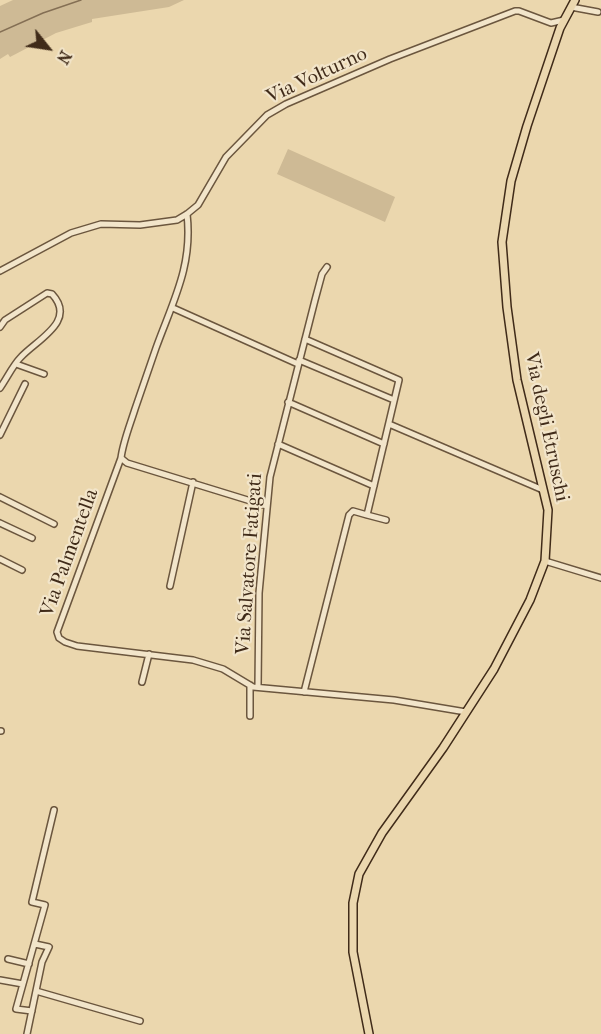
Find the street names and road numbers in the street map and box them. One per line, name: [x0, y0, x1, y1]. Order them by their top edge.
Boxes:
street label: Via Volturno: [263, 42, 371, 110]
street label: Via degli Etruschi: [518, 350, 574, 504]
street label: Via Salvatore Fatigati: [232, 472, 268, 656]
street label: Via Palmentella: [36, 486, 104, 620]

